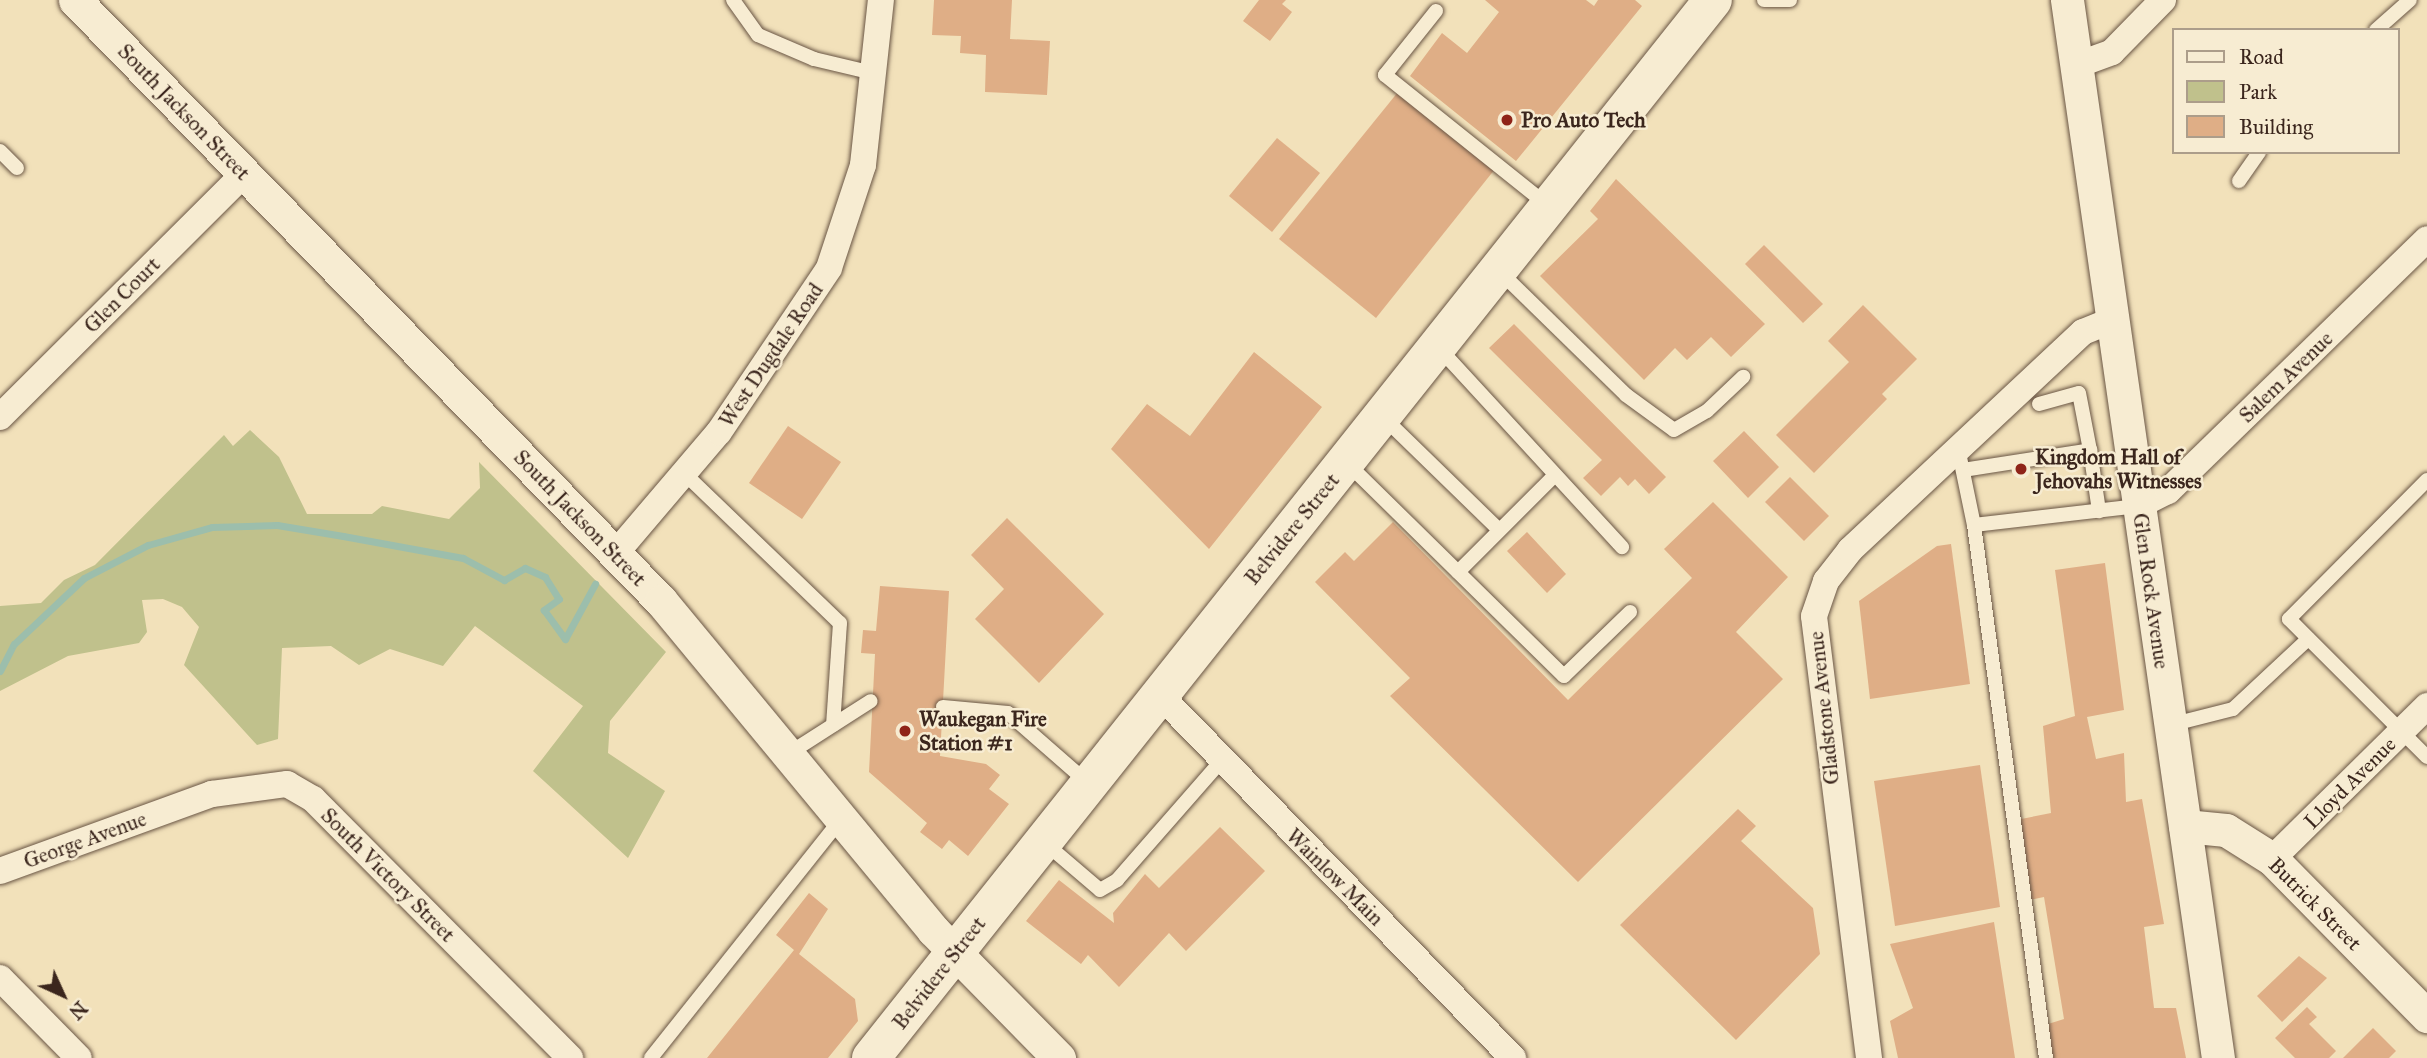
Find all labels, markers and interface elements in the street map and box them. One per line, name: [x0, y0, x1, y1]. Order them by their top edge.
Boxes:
legend: [2172, 28, 2399, 154]
street label: South Jackson Street: [113, 39, 255, 185]
text: Road: [2239, 44, 2284, 70]
text: Park: [2239, 79, 2277, 105]
place label: Pro Auto Tech: [1521, 107, 1646, 133]
marker: Pro Auto Tech: [1499, 112, 1515, 128]
text: Building: [2239, 114, 2313, 140]
street label: Glen Court: [79, 252, 165, 338]
street label: West Dugdale Road: [714, 278, 828, 432]
street label: Salem Avenue: [2234, 326, 2338, 428]
place label: Kingdom Hall of Jehovahs Witnesses: [2035, 444, 2202, 494]
street label: South Jackson Street: [509, 445, 651, 591]
marker: Kingdom Hall of Jehovahs Witnesses: [2013, 461, 2029, 477]
street label: Belvidere Street: [1239, 468, 1345, 590]
street label: Glen Rock Avenue: [2128, 511, 2174, 671]
street label: Gladstone Avenue: [1803, 630, 1845, 786]
place label: Waukegan Fire Station #1: [919, 706, 1047, 756]
marker: Waukegan Fire Station #1: [897, 723, 913, 739]
street label: Lloyd Avenue: [2299, 732, 2401, 834]
street label: South Victory Street: [316, 803, 460, 947]
street label: George Avenue: [20, 806, 150, 874]
street label: Wainlow Main: [1281, 823, 1389, 931]
street label: Butrick Street: [2263, 852, 2367, 956]
street label: Belvidere Street: [887, 912, 991, 1034]
north arrow: [28, 960, 98, 1030]
text: N: [64, 996, 92, 1024]

